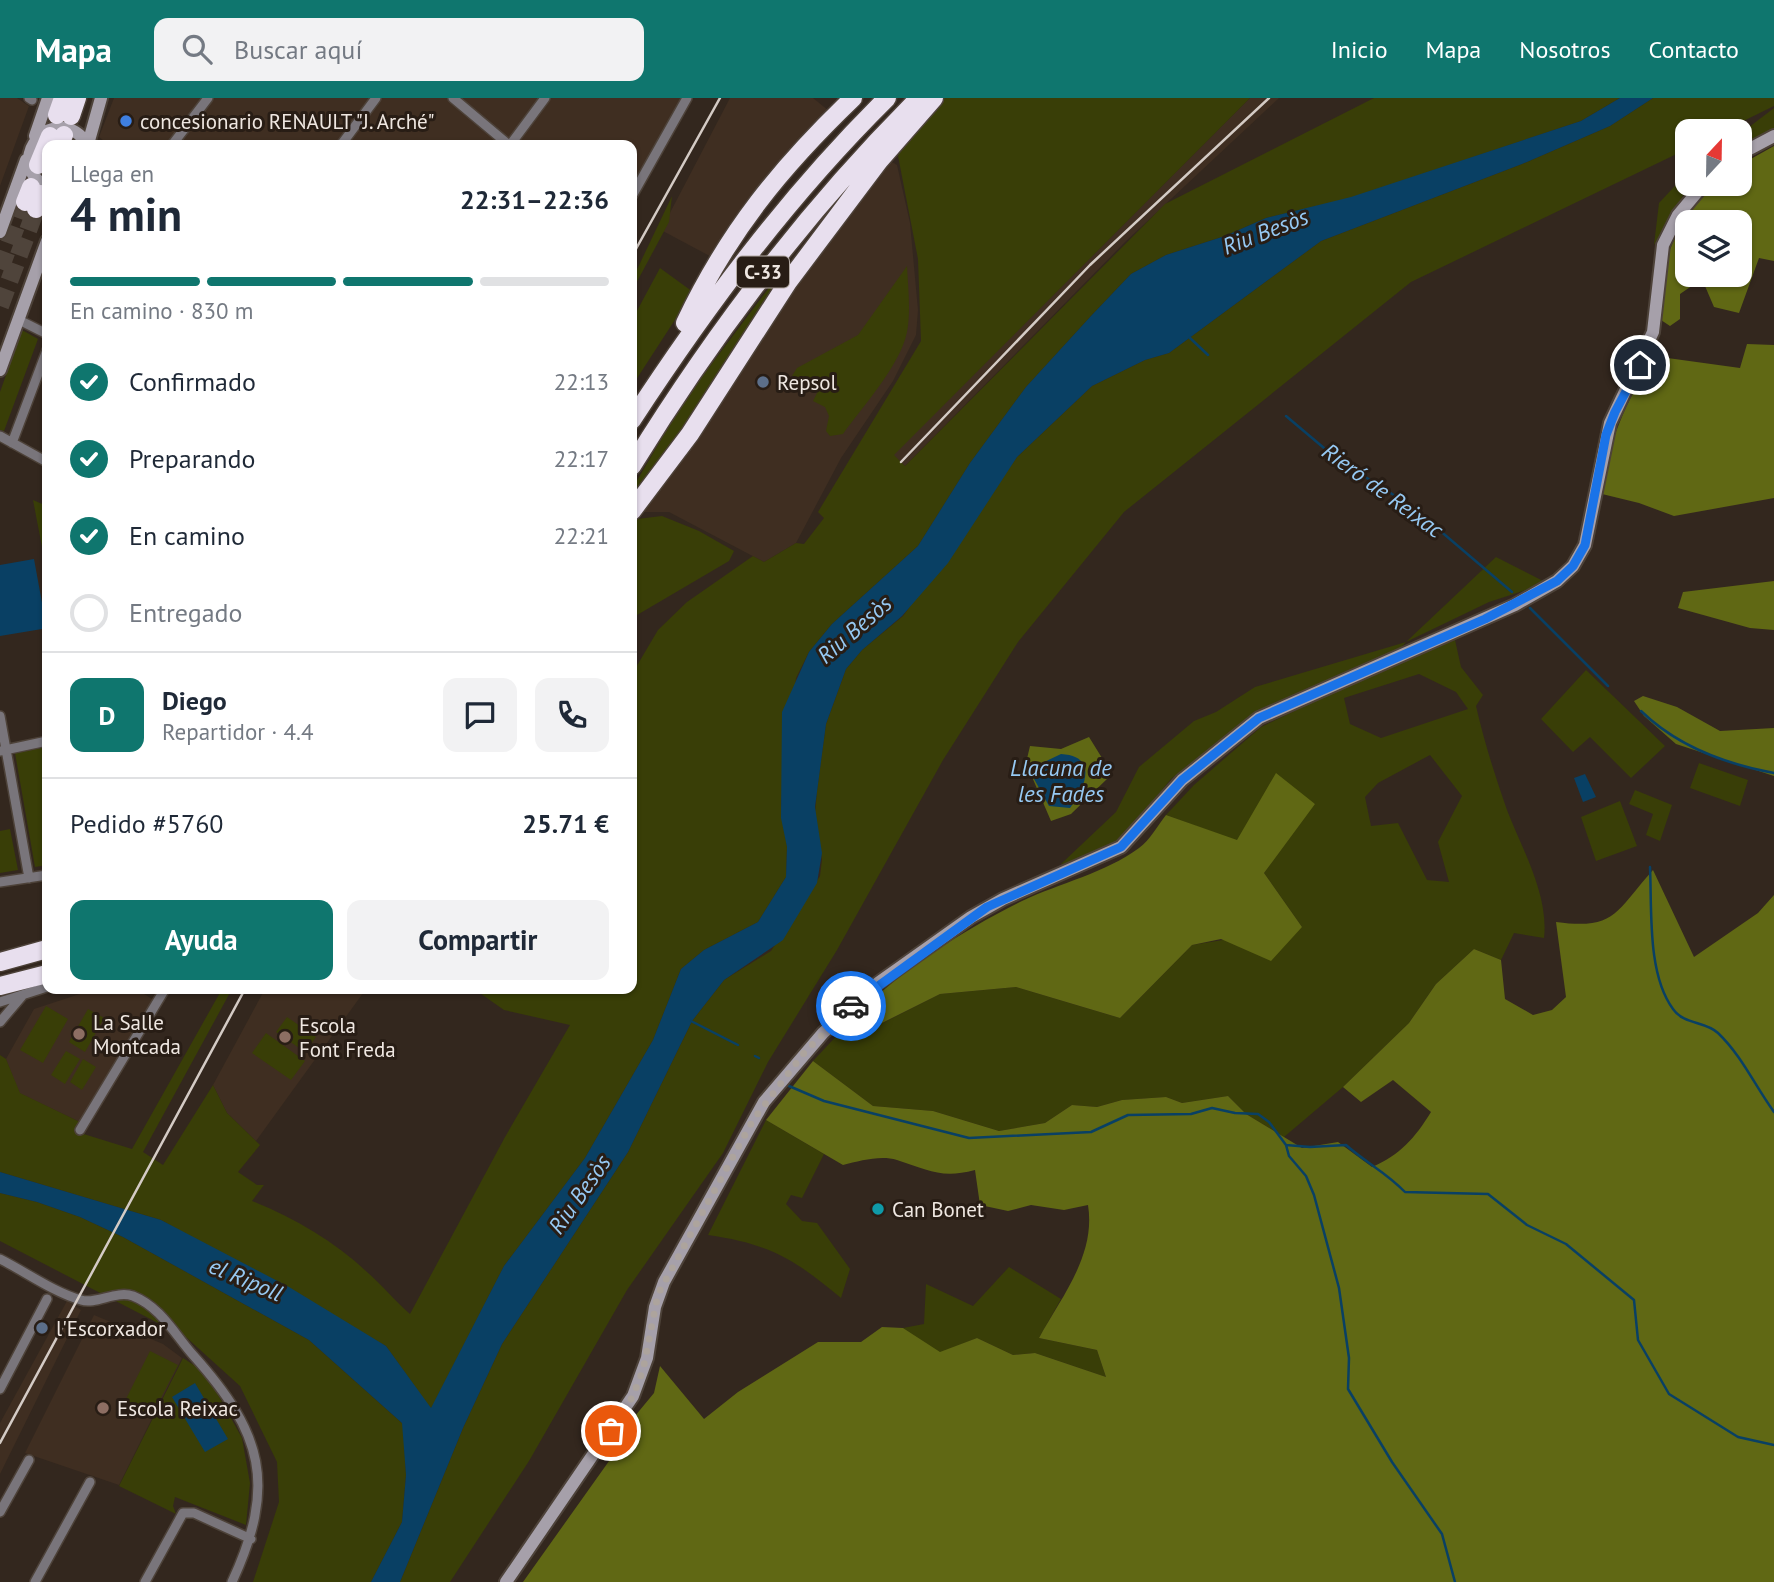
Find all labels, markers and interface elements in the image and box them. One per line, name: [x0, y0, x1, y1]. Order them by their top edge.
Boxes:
search box: [154, 18, 644, 81]
text: Mapa: [35, 28, 112, 71]
icon: search: [178, 30, 216, 68]
text: Buscar aquí: [234, 33, 362, 66]
text: Inicio: [1331, 34, 1388, 65]
text: Mapa: [1426, 34, 1481, 65]
text: Nosotros: [1519, 34, 1611, 65]
text: Contacto: [1649, 34, 1739, 65]
place label: concesionario RENAULT "J. Arché": [140, 108, 435, 135]
marker: concesionario RENAULT "J. Arché": [118, 113, 134, 129]
north arrow: [1675, 119, 1752, 196]
map controls: [1675, 119, 1752, 287]
text: Llega en: [70, 159, 154, 188]
text: 22:31–22:36: [460, 183, 609, 216]
text: 4 min: [70, 184, 182, 244]
water label: Riu Besòs: [1218, 201, 1313, 261]
button: layers: [1675, 210, 1752, 287]
road number: C-33: [737, 256, 789, 288]
text: En camino · 830 m: [70, 296, 253, 325]
pin: [1610, 335, 1670, 395]
icon: home: [1621, 346, 1659, 384]
icon: check: [70, 363, 108, 401]
text: Confirmado: [129, 365, 256, 398]
text: 22:13: [554, 367, 609, 396]
place label: Repsol: [777, 369, 837, 396]
marker: Repsol: [755, 374, 771, 390]
water label: Rieró de Reixac: [1317, 436, 1450, 544]
icon: check: [70, 440, 108, 478]
text: Preparando: [129, 442, 256, 475]
text: 22:17: [554, 444, 609, 473]
icon: check: [70, 517, 108, 555]
text: En camino: [129, 519, 245, 552]
text: 22:21: [554, 521, 609, 550]
water label: Riu Besòs: [811, 588, 898, 669]
text: Entregado: [129, 596, 243, 629]
button: chat: [443, 678, 517, 752]
button: phone: [535, 678, 609, 752]
text: Diego: [162, 684, 227, 717]
text: D: [99, 699, 115, 732]
text: Repartidor · 4.4: [162, 717, 314, 746]
water label: Llacuna de les Fades: [1010, 753, 1112, 808]
text: Pedido #5760: [70, 807, 223, 840]
text: 25.71 €: [522, 807, 609, 840]
button: Ayuda: [70, 900, 333, 980]
button: Compartir: [347, 900, 609, 980]
courier: [816, 971, 886, 1041]
icon: car: [832, 987, 870, 1025]
place label: La Salle Montcada: [93, 1009, 181, 1060]
place label: Escola Font Freda: [299, 1012, 396, 1063]
marker: La Salle Montcada: [71, 1026, 87, 1042]
marker: Escola Font Freda: [277, 1029, 293, 1045]
water label: Riu Besòs: [541, 1148, 617, 1239]
place label: Can Bonet: [892, 1196, 984, 1223]
marker: Can Bonet: [870, 1201, 886, 1217]
water label: el Ripoll: [205, 1251, 287, 1307]
place label: l'Escorxador: [56, 1315, 165, 1342]
marker: l'Escorxador: [34, 1320, 50, 1336]
place label: Escola Reixac: [117, 1395, 238, 1422]
marker: Escola Reixac: [95, 1400, 111, 1416]
pin: [581, 1401, 641, 1461]
icon: bag: [592, 1412, 630, 1450]

